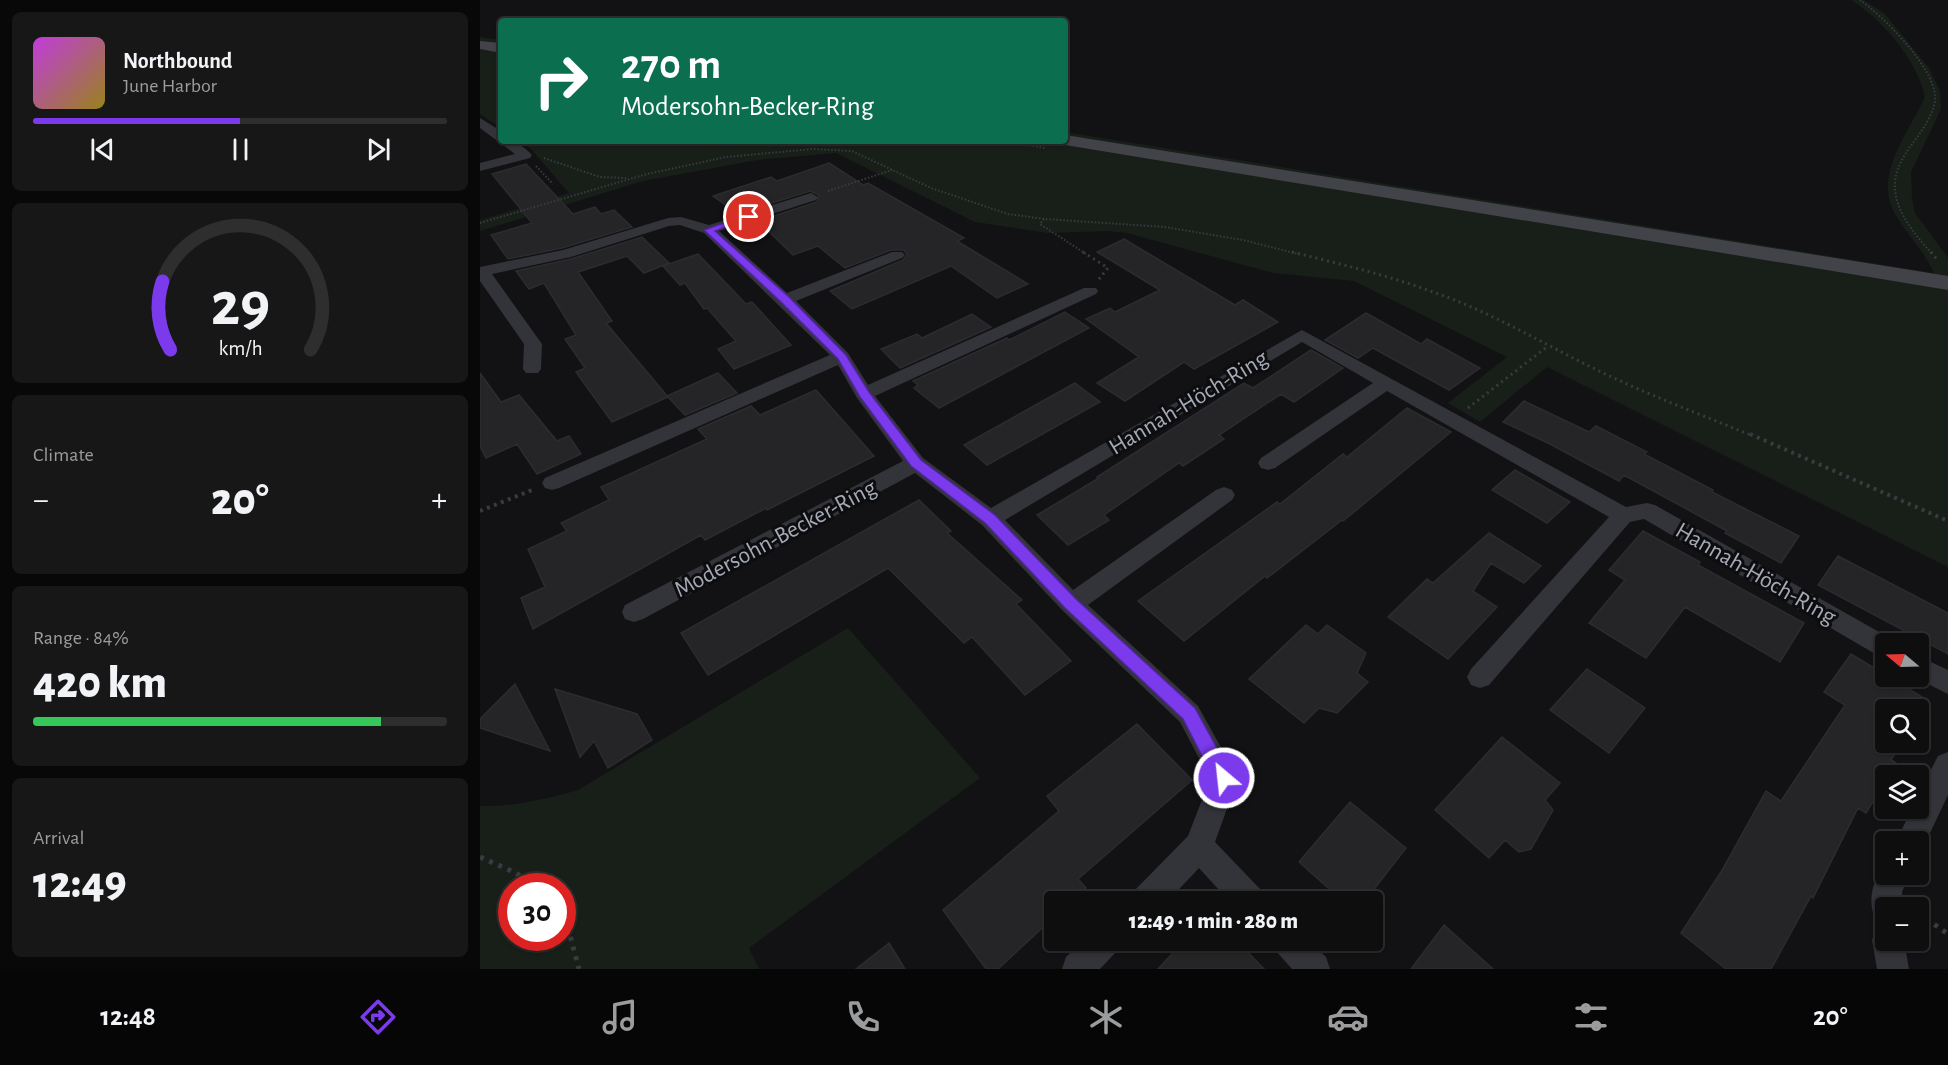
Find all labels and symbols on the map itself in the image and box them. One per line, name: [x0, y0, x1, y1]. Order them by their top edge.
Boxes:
pin: [723, 191, 774, 242]
street label: Hannah-Höch-Ring: [1105, 346, 1272, 460]
street label: Modersohn-Becker-Ring: [671, 475, 881, 602]
street label: Hannah-Höch-Ring: [1671, 518, 1840, 630]
north arrow: [1875, 633, 1929, 687]
position arrow: [1192, 746, 1256, 810]
speed limit sign: 30: [498, 873, 576, 951]

